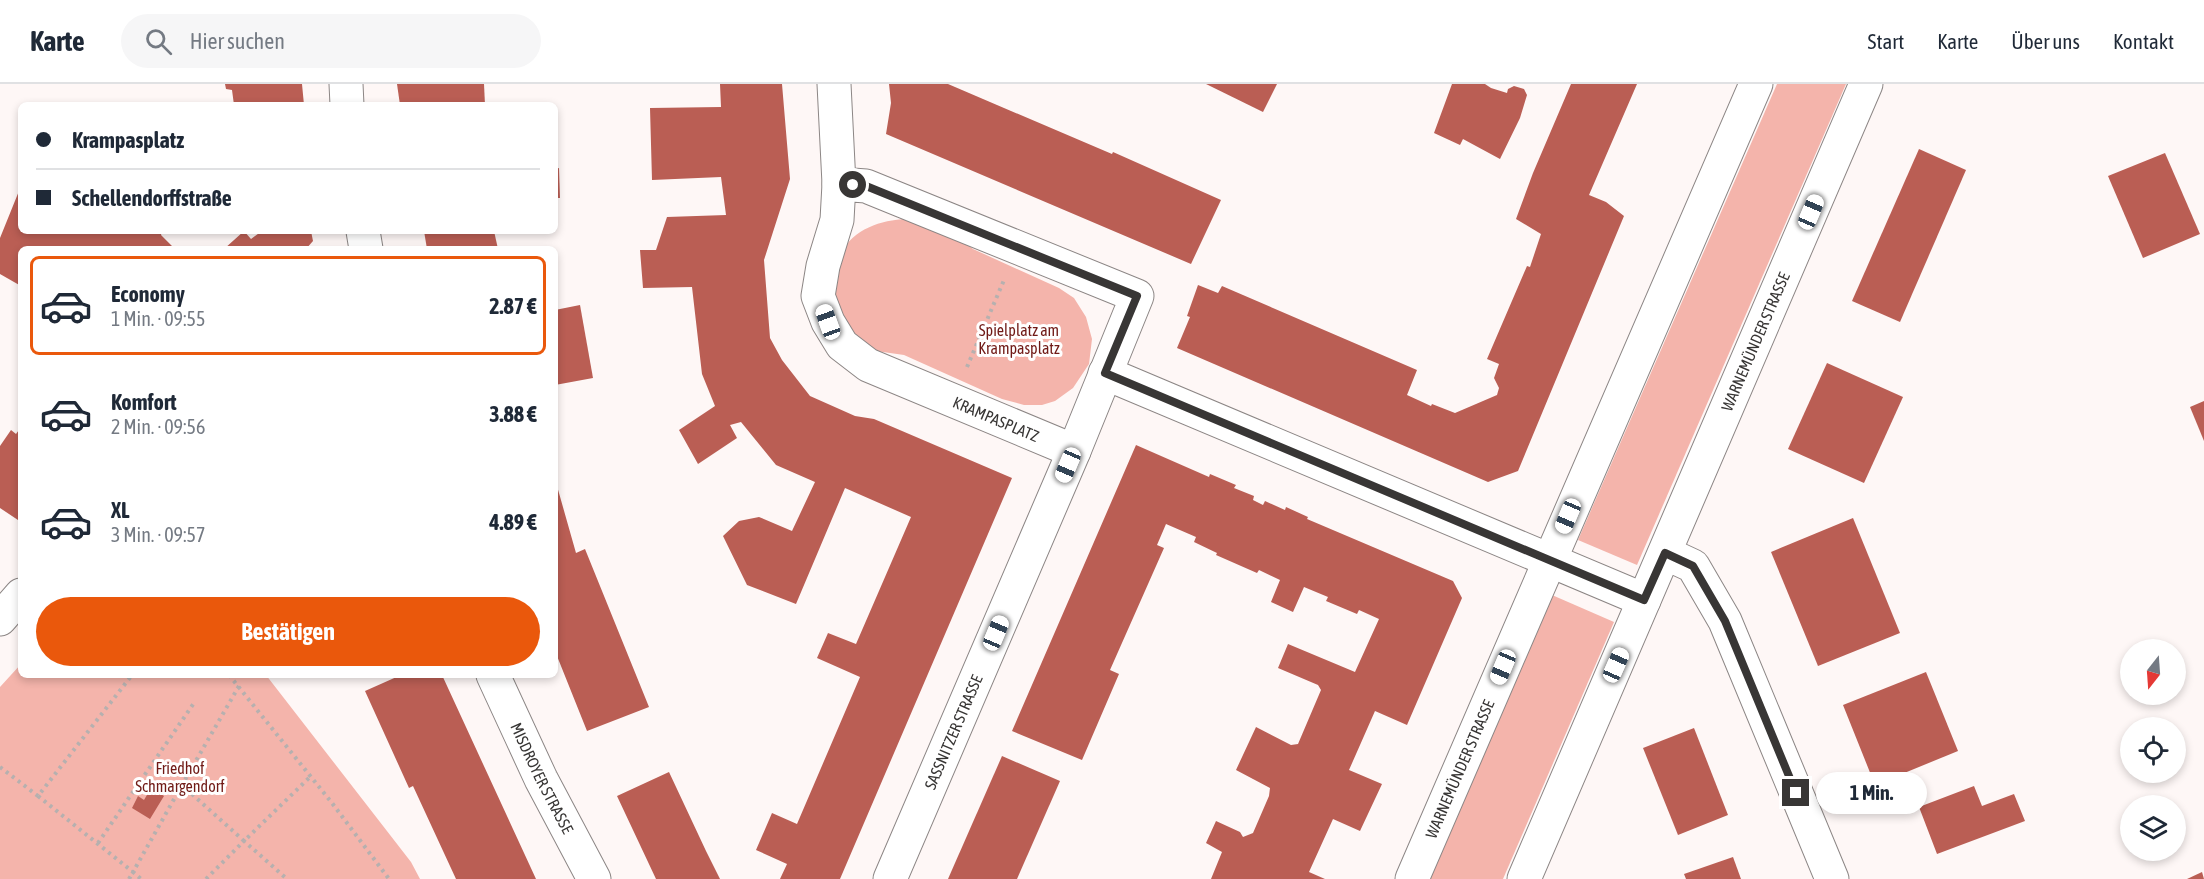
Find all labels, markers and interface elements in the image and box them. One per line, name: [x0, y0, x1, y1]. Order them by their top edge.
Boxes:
search box: [121, 14, 541, 68]
text: Karte: [30, 25, 85, 57]
icon: search: [142, 25, 175, 58]
text: Hier suchen: [190, 28, 285, 54]
text: Start: [1868, 29, 1904, 53]
text: Karte: [1937, 29, 1978, 53]
text: Über uns: [2011, 29, 2080, 53]
text: Kontakt: [2113, 29, 2174, 53]
text: Krampasplatz: [72, 127, 184, 153]
route start: [839, 171, 866, 198]
text: Schellendorffstraße: [72, 185, 232, 211]
car: [1796, 192, 1826, 232]
street label: WARNEMÜNDER STRASSE: [1717, 269, 1793, 414]
icon: car: [39, 279, 93, 333]
text: Economy: [111, 281, 185, 307]
text: 2.87 €: [489, 293, 537, 319]
car: [813, 302, 843, 342]
text: 1 Min. · 09:55: [111, 307, 205, 330]
park label: Spielplatz am Krampasplatz: [978, 321, 1060, 358]
icon: car: [39, 387, 93, 441]
text: Komfort: [111, 389, 177, 415]
street label: KRAMPASPLATZ: [950, 393, 1042, 445]
text: 3.88 €: [489, 401, 537, 427]
text: 2 Min. · 09:56: [111, 415, 205, 438]
car: [1053, 445, 1083, 485]
icon: car: [39, 495, 93, 549]
car: [1553, 496, 1583, 536]
text: XL: [111, 497, 129, 523]
text: 4.89 €: [489, 509, 537, 535]
text: 3 Min. · 09:57: [111, 523, 205, 546]
button: Bestätigen: [36, 597, 540, 666]
car: [981, 613, 1011, 653]
north arrow: [2120, 639, 2186, 705]
map controls: [2120, 639, 2186, 861]
car: [1600, 645, 1632, 685]
car: [1488, 647, 1518, 687]
street label: SASSNITZER STRASSE: [921, 672, 986, 792]
street label: WARNEMÜNDER STRASSE: [1422, 697, 1498, 841]
button: locate: [2120, 717, 2186, 783]
street label: MISDROYER STRASSE: [507, 720, 577, 836]
park label: Friedhof Schmargendorf: [135, 759, 225, 796]
callout: 1 Min.: [1817, 772, 1928, 814]
route end: [1782, 779, 1809, 806]
text: 1 Min.: [1850, 781, 1893, 804]
button: layers: [2120, 795, 2186, 861]

